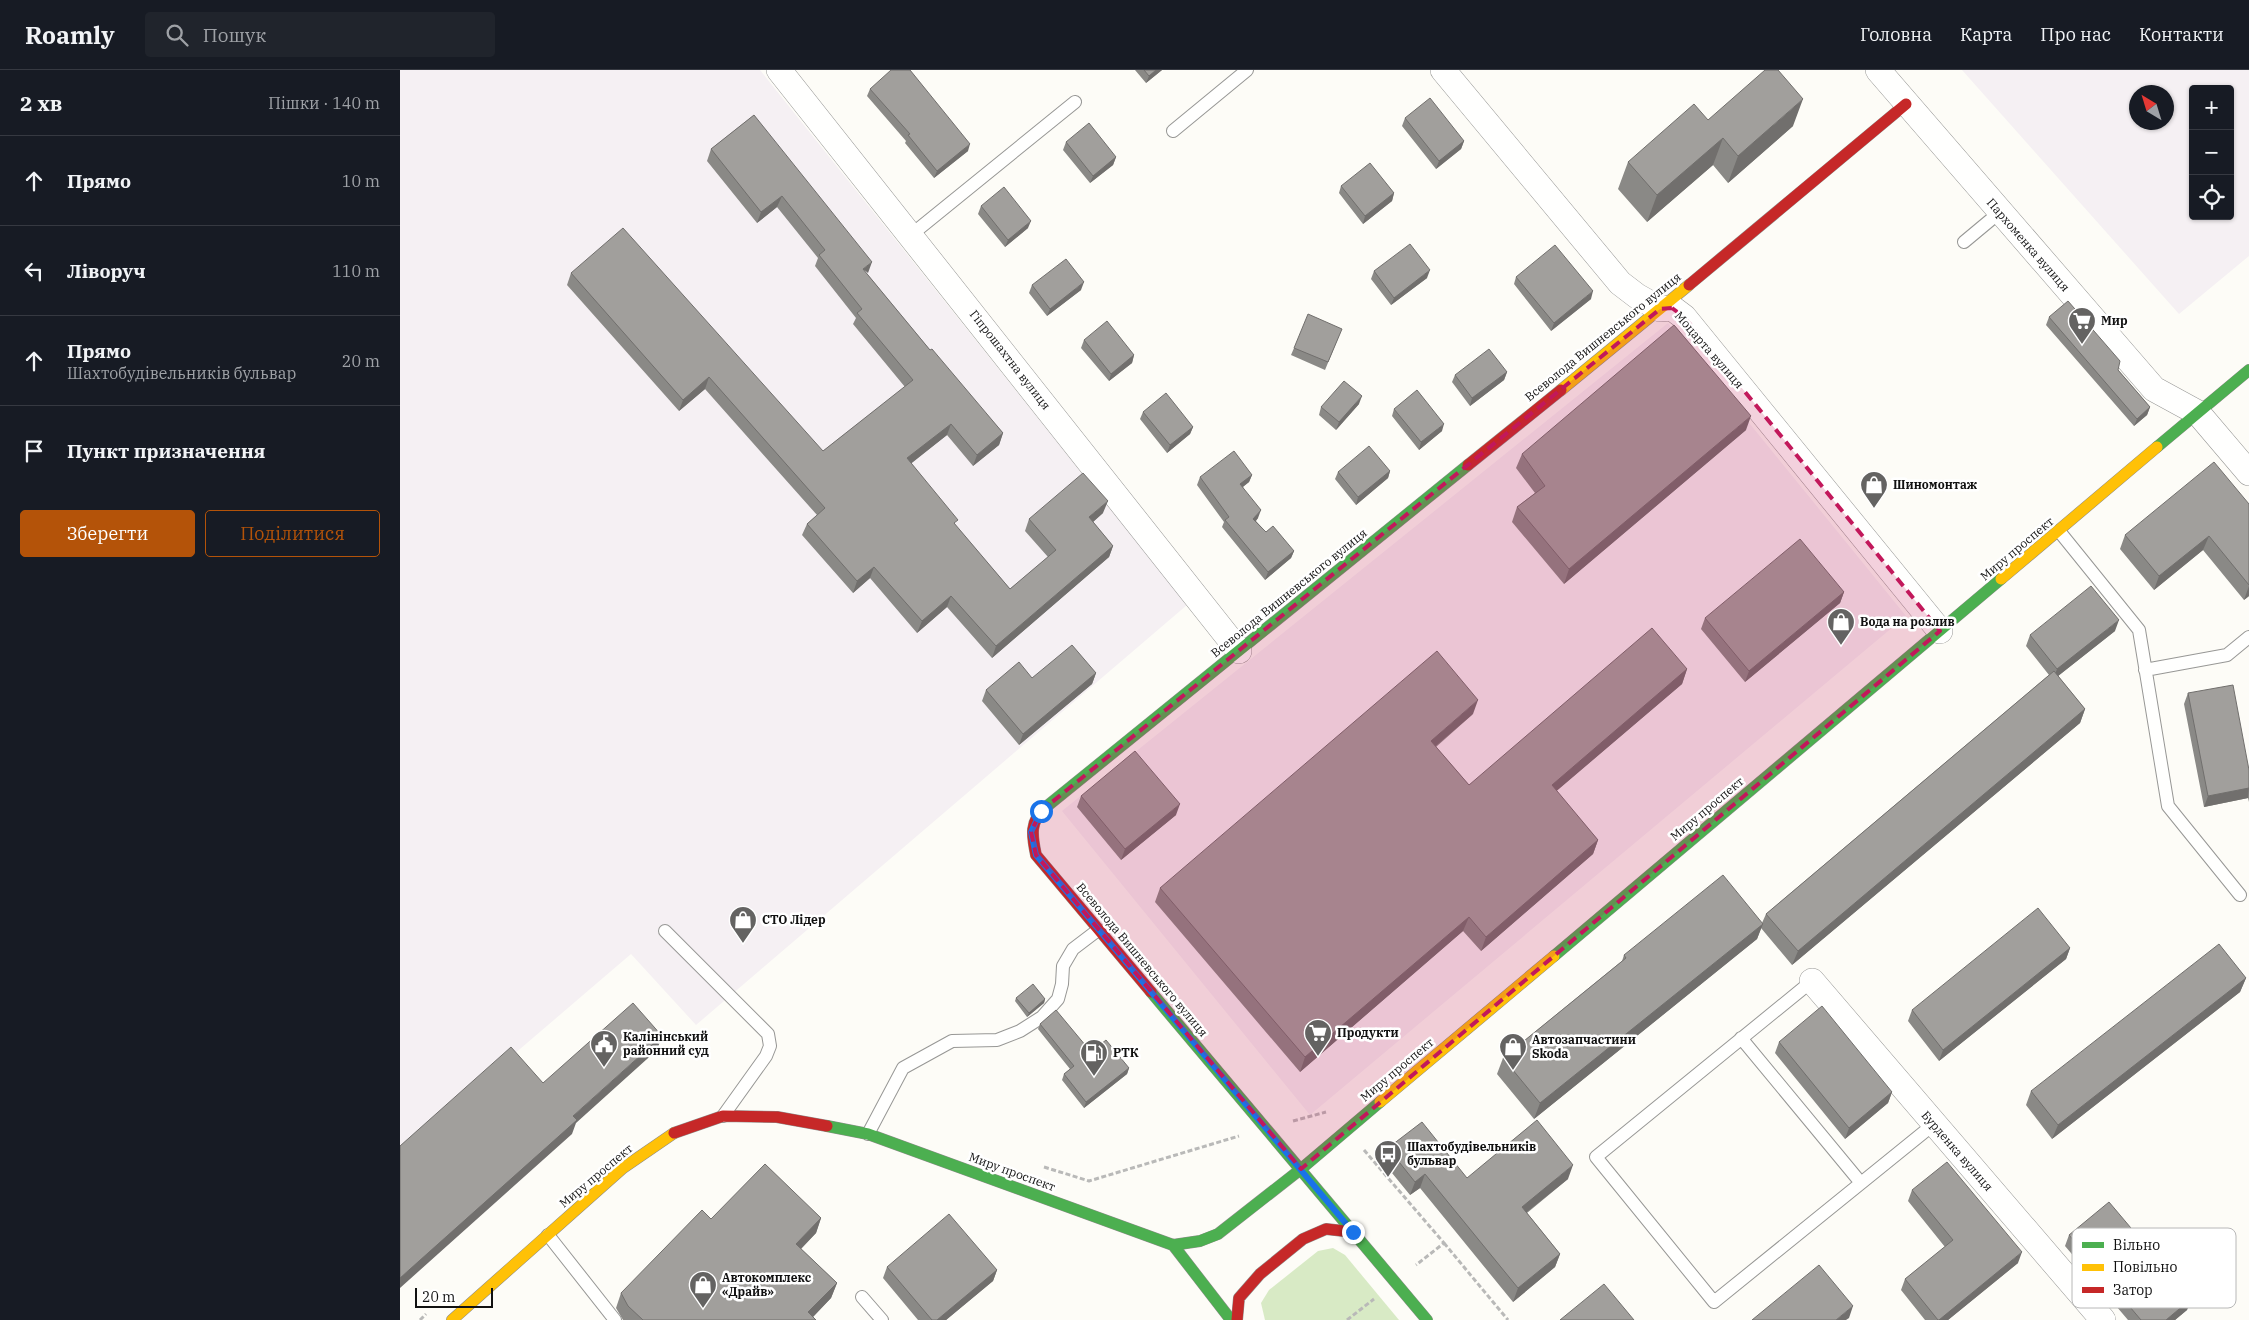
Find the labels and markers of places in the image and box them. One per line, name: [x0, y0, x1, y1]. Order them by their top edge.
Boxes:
supermarket icon: Мир: [2067, 306, 2097, 345]
place label: Мир: [2101, 313, 2128, 328]
shop icon: Шиномонтаж: [1859, 470, 1889, 509]
place label: Шиномонтаж: [1893, 477, 1978, 492]
shop icon: Вода на розлив: [1826, 607, 1856, 646]
place label: Вода на розлив: [1860, 614, 1955, 629]
shop icon: СТО Лідер: [728, 905, 758, 944]
place label: СТО Лідер: [762, 912, 826, 927]
supermarket icon: Продукти: [1303, 1018, 1333, 1057]
place label: Продукти: [1337, 1025, 1399, 1040]
public building icon: Калінінський районний суд: [589, 1029, 619, 1068]
place label: Калінінський районний суд: [623, 1029, 709, 1058]
shop icon: Автозапчастини Skoda: [1498, 1032, 1528, 1071]
place label: Автозапчастини Skoda: [1532, 1032, 1636, 1061]
fuel station icon: РТК: [1079, 1038, 1109, 1077]
place label: РТК: [1113, 1045, 1139, 1060]
bus stop icon: Шахтобудівельників бульвар: [1373, 1139, 1403, 1178]
place label: Шахтобудівельників бульвар: [1407, 1139, 1536, 1168]
shop icon: Автокомплекс «Драйв»: [688, 1270, 718, 1309]
place label: Автокомплекс «Драйв»: [722, 1270, 812, 1299]

